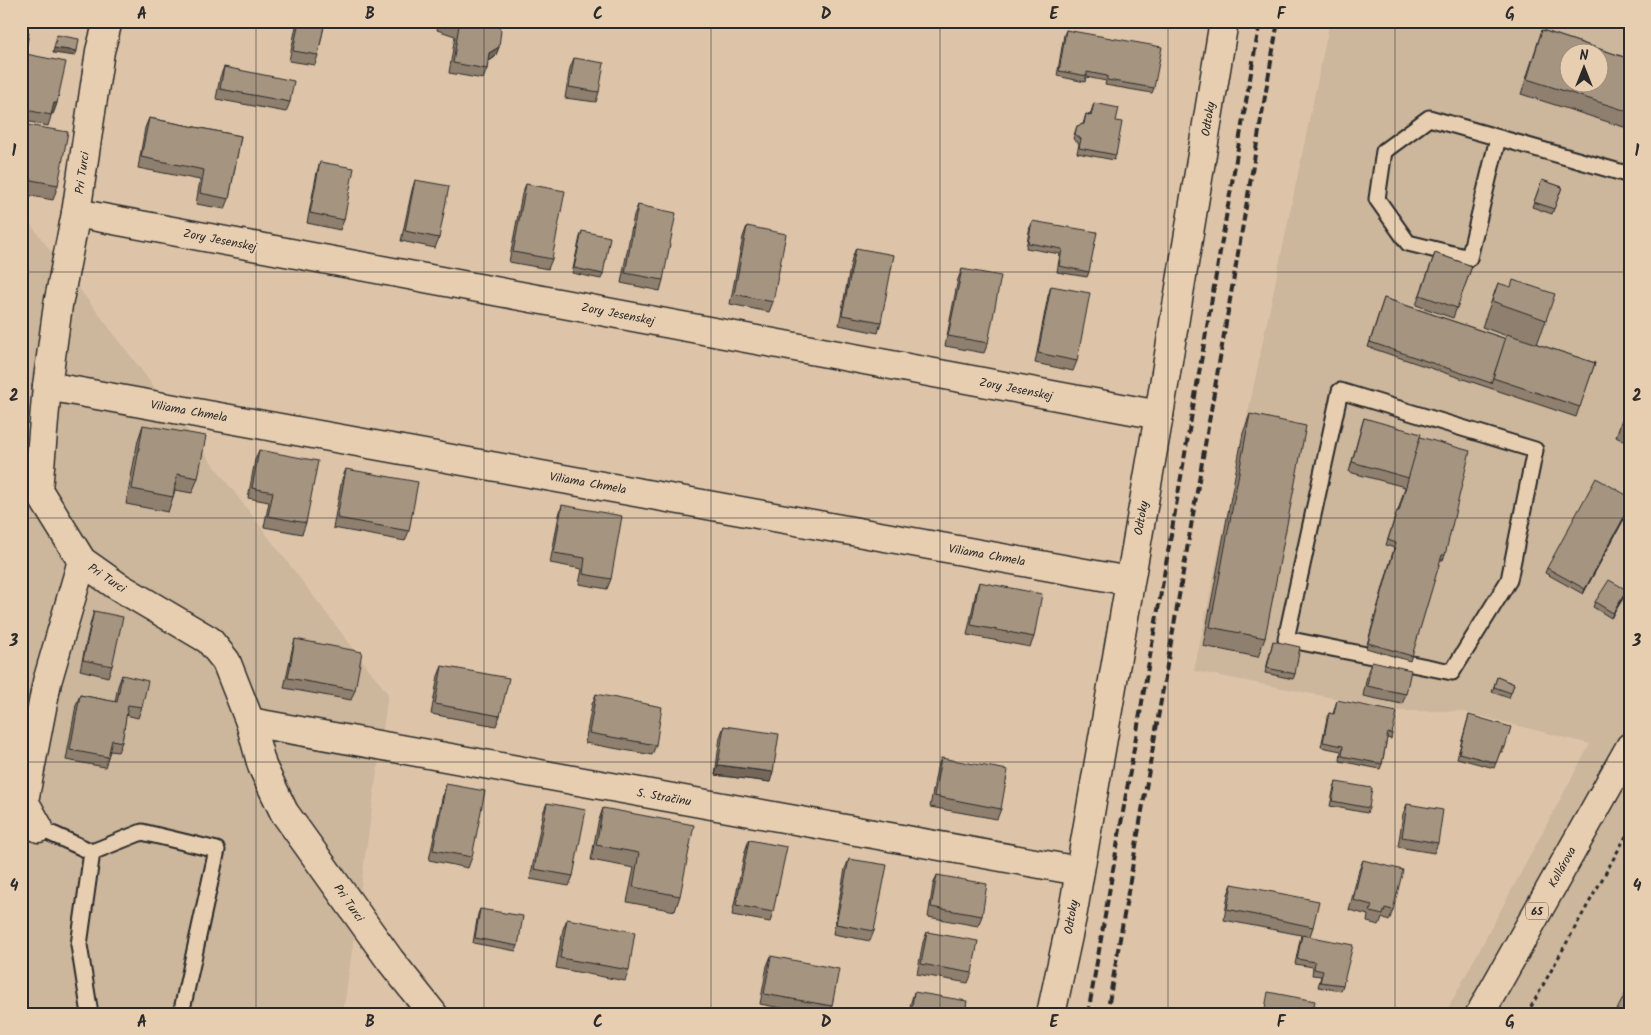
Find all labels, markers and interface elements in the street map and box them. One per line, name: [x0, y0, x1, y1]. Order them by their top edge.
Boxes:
text: A: [137, 2, 147, 27]
text: B: [365, 2, 375, 27]
text: C: [593, 2, 603, 27]
text: D: [821, 2, 832, 27]
text: E: [1050, 2, 1060, 27]
text: F: [1277, 2, 1287, 27]
text: G: [1505, 2, 1515, 27]
north arrow: [1558, 42, 1608, 92]
text: N: [1580, 45, 1589, 67]
street label: Odtoky: [1196, 100, 1221, 138]
text: 1: [12, 139, 17, 164]
text: 1: [1635, 139, 1640, 164]
street label: Pri Turci: [70, 150, 95, 195]
street label: Zory Jesenskej: [182, 224, 259, 257]
street label: Zory Jesenskej: [580, 298, 657, 331]
street label: Zory Jesenskej: [978, 373, 1055, 406]
text: 2: [9, 384, 19, 409]
text: 2: [1632, 384, 1642, 409]
street label: Viliama Chmela: [149, 395, 229, 428]
street label: Viliama Chmela: [548, 467, 628, 500]
street label: Odtoky: [1129, 499, 1154, 537]
street label: Viliama Chmela: [947, 539, 1027, 572]
street label: Pri Turci: [84, 559, 131, 599]
text: 3: [9, 629, 19, 654]
text: 3: [1632, 629, 1642, 654]
street label: S. Stračinu: [635, 783, 693, 812]
street label: Kollárova: [1543, 843, 1582, 891]
text: 4: [10, 874, 19, 899]
text: 4: [1633, 874, 1642, 899]
street label: Pri Turci: [329, 880, 369, 927]
street label: Odtoky: [1059, 898, 1084, 936]
road number: 65: [1526, 902, 1548, 919]
text: A: [137, 1010, 147, 1035]
text: B: [365, 1010, 375, 1035]
text: C: [593, 1010, 603, 1035]
text: D: [821, 1010, 832, 1035]
text: E: [1050, 1010, 1060, 1035]
text: F: [1277, 1010, 1287, 1035]
text: G: [1505, 1010, 1515, 1035]

